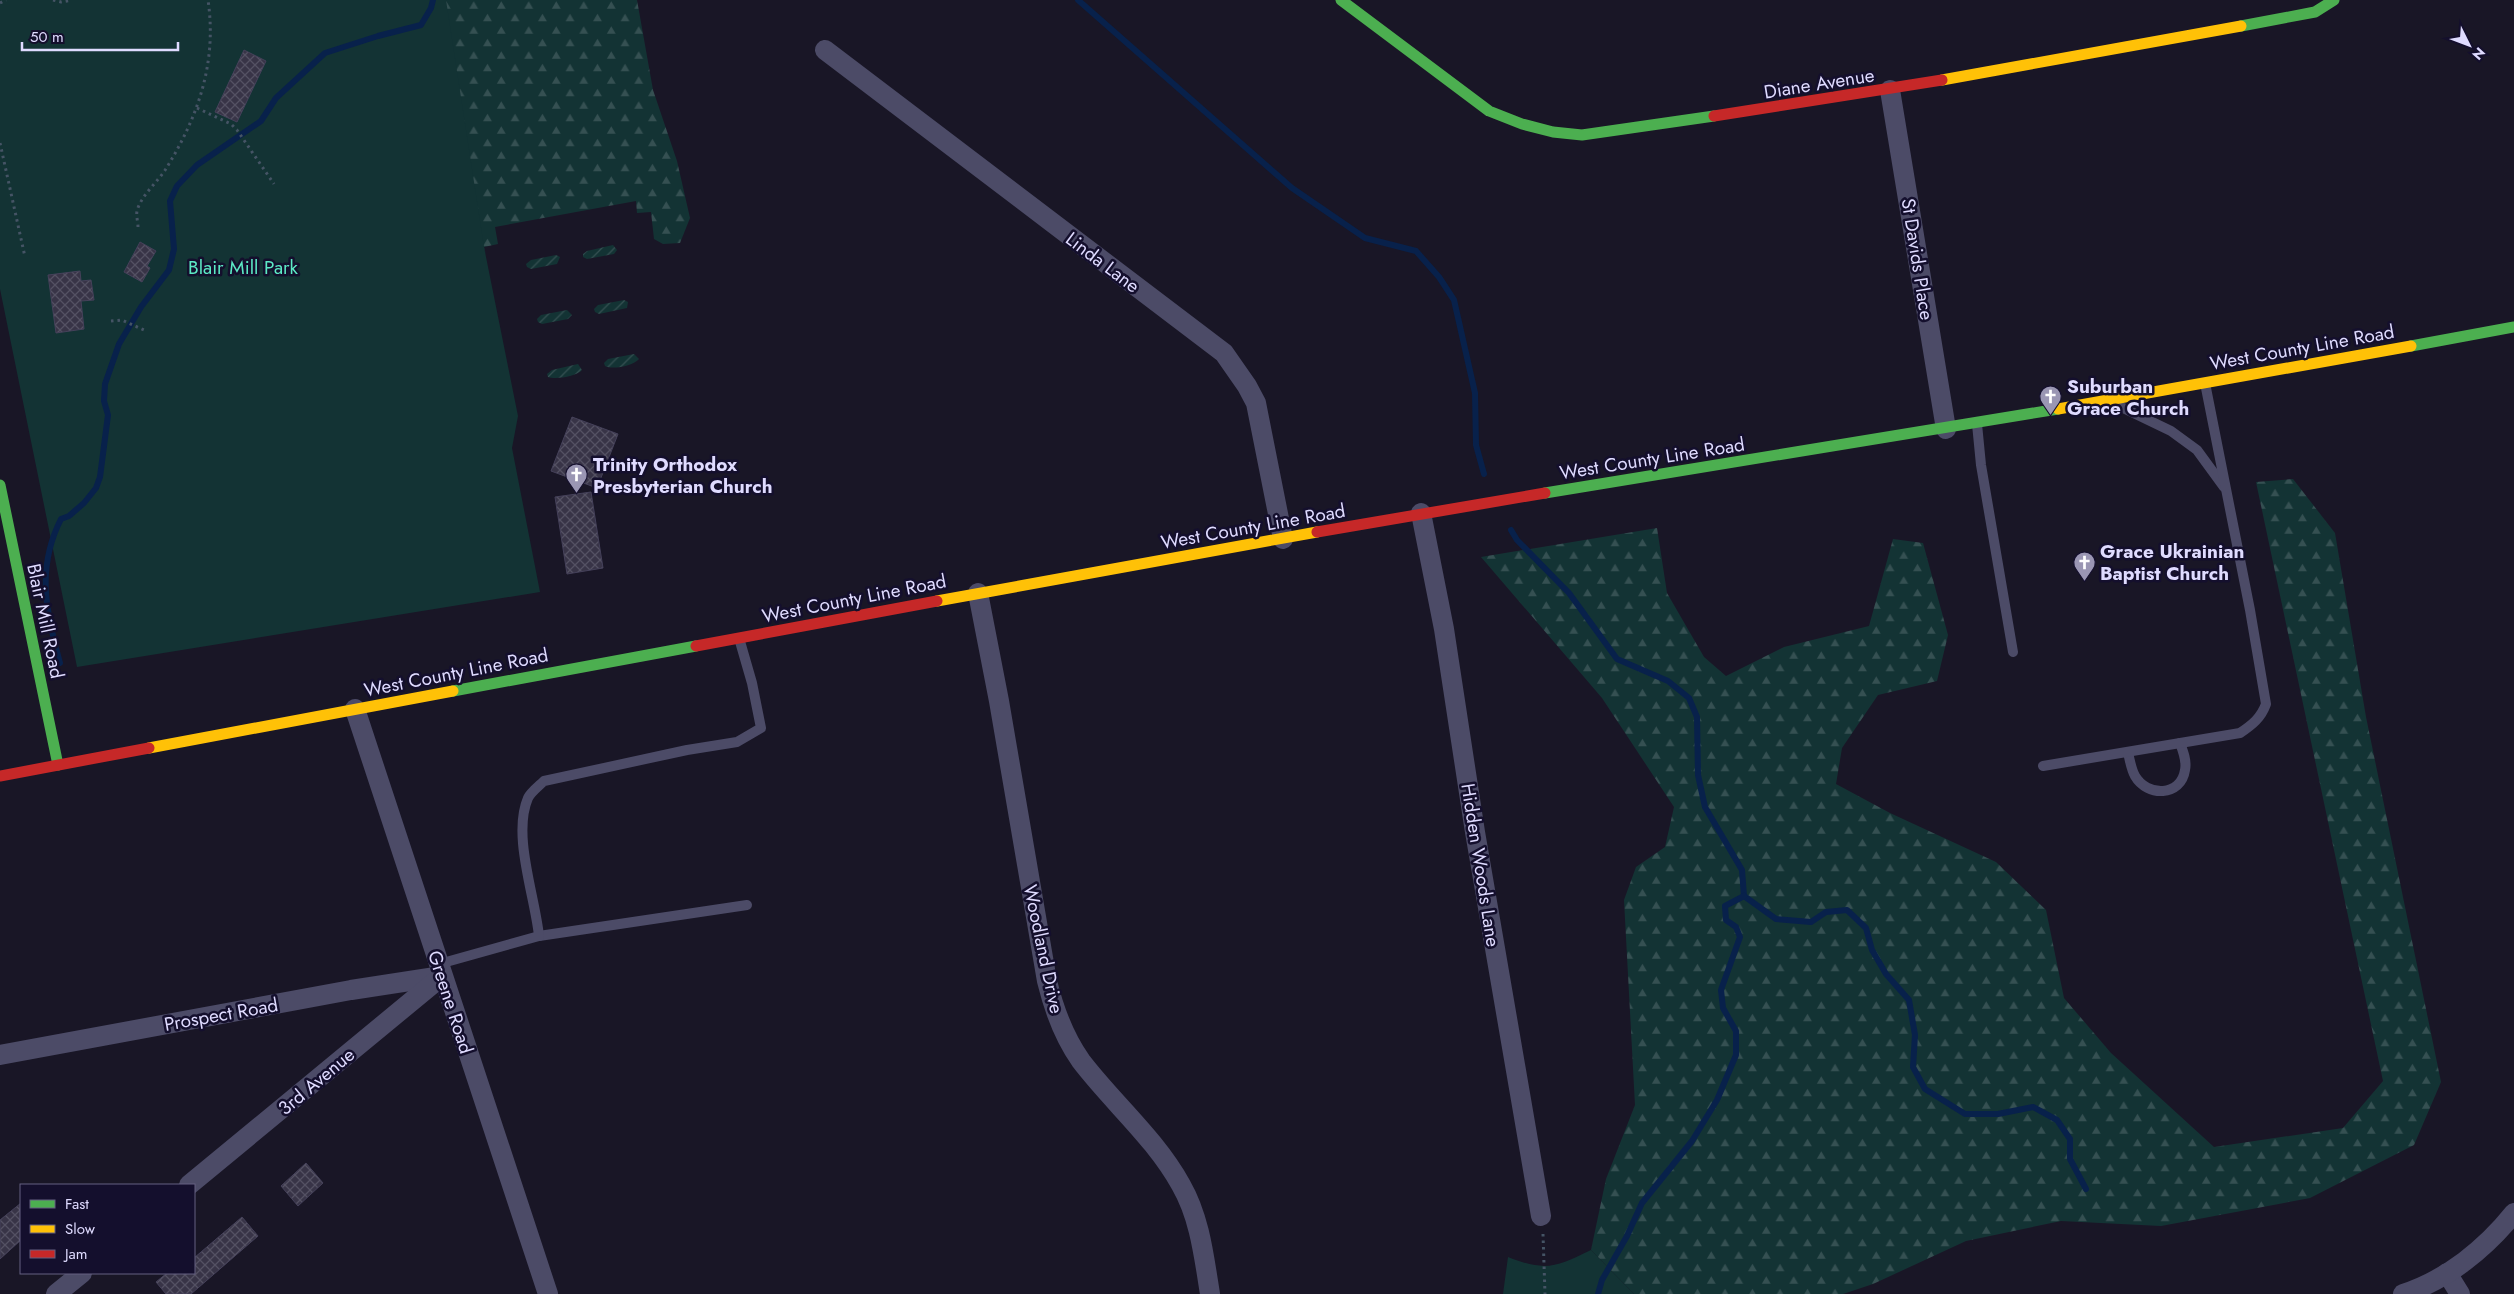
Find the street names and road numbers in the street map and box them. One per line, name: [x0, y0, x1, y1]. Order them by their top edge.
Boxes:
street label: Diane Avenue: [1762, 61, 1877, 106]
street label: St Davids Place: [1895, 196, 1940, 322]
street label: Linda Lane: [1060, 226, 1146, 299]
street label: West County Line Road: [2208, 318, 2396, 377]
street label: West County Line Road: [1558, 431, 1746, 486]
street label: West County Line Road: [1159, 497, 1347, 556]
street label: Blair Mill Road: [20, 561, 71, 681]
street label: West County Line Road: [760, 567, 948, 630]
street label: West County Line Road: [362, 641, 550, 704]
street label: Hidden Woods Lane: [1454, 781, 1507, 949]
street label: Woodland Drive: [1017, 882, 1070, 1016]
street label: Greene Road: [421, 947, 480, 1057]
street label: Prospect Road: [162, 991, 280, 1038]
street label: 3rd Avenue: [272, 1041, 361, 1121]

